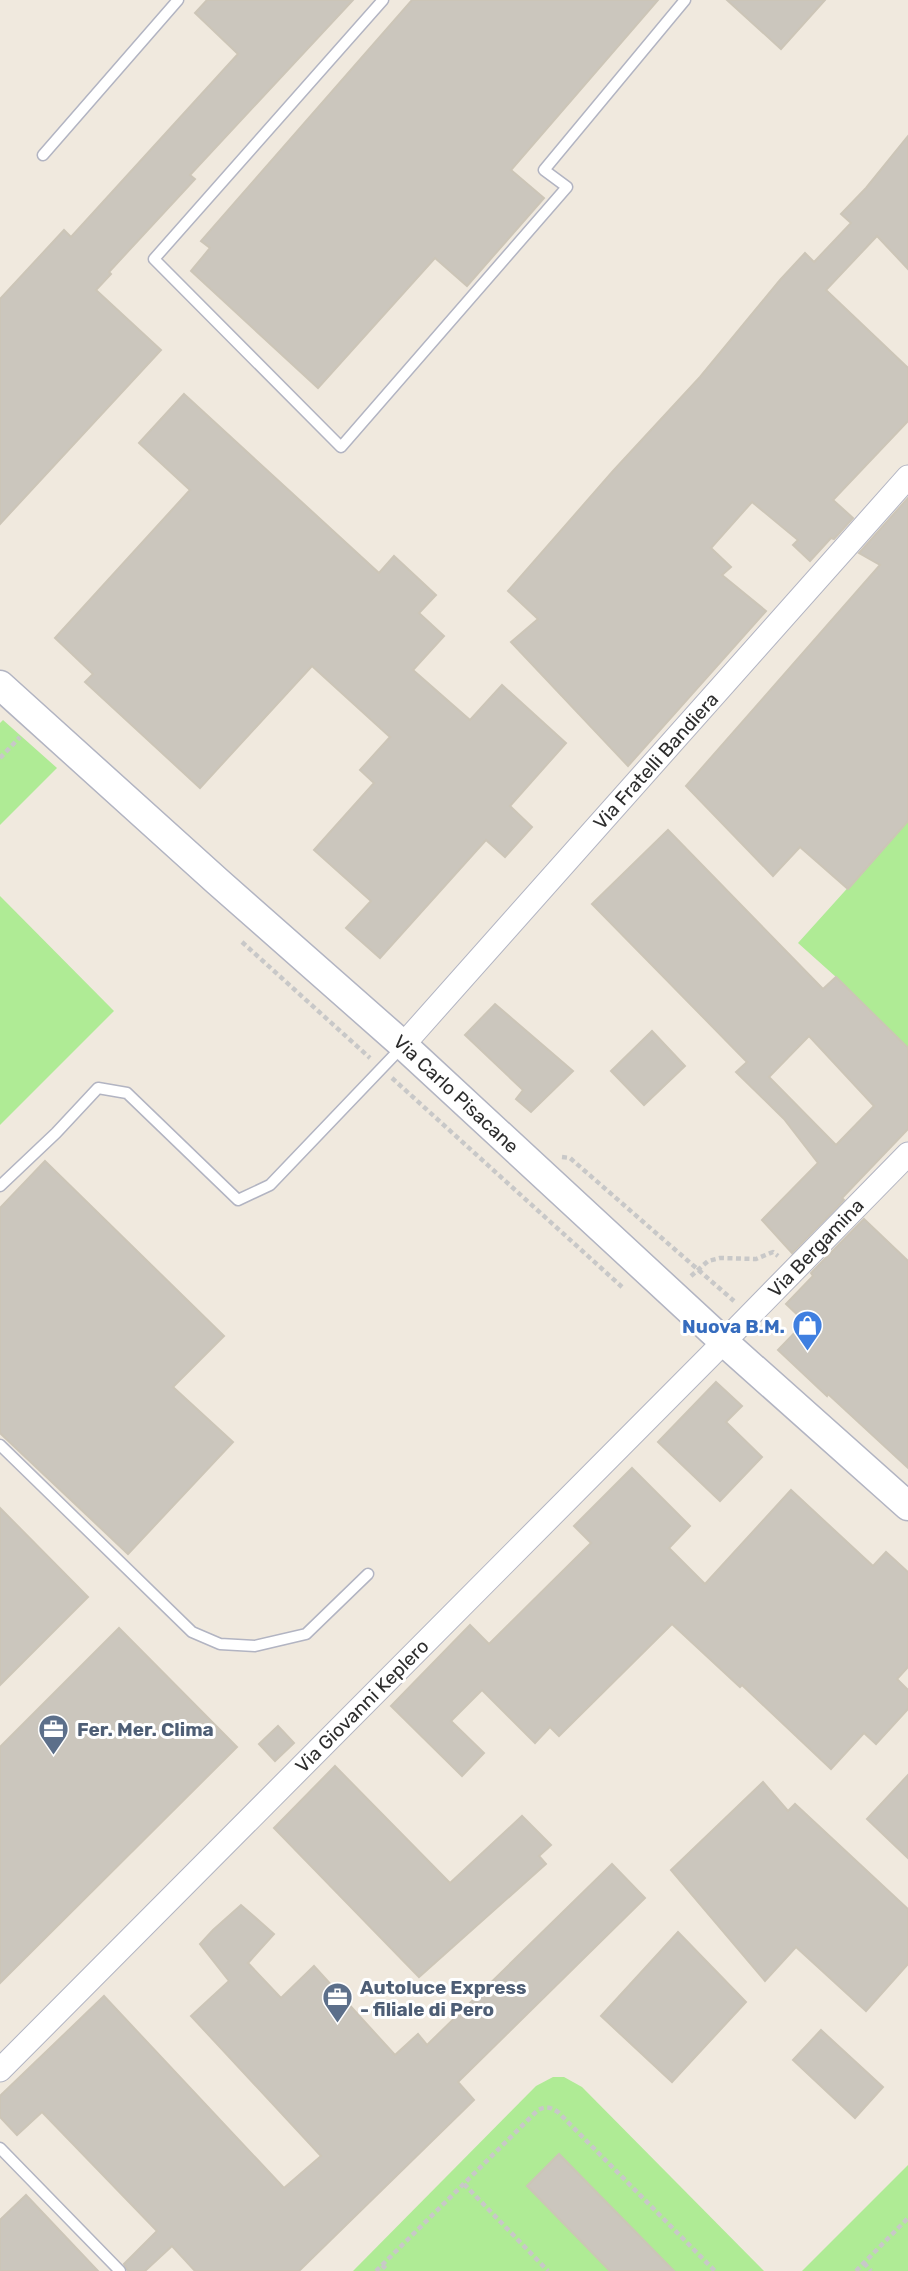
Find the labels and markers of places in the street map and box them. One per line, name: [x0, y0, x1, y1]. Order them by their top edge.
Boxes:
shop icon: Nuova B.M.: [791, 1309, 825, 1353]
place label: Nuova B.M.: [682, 1315, 785, 1338]
office icon: Fer. Mer. Clima: [37, 1712, 71, 1756]
place label: Fer. Mer. Clima: [77, 1718, 214, 1741]
place label: Autoluce Express - filiale di Pero: [360, 1976, 526, 2021]
office icon: Autoluce Express - filiale di Pero: [320, 1981, 354, 2025]

